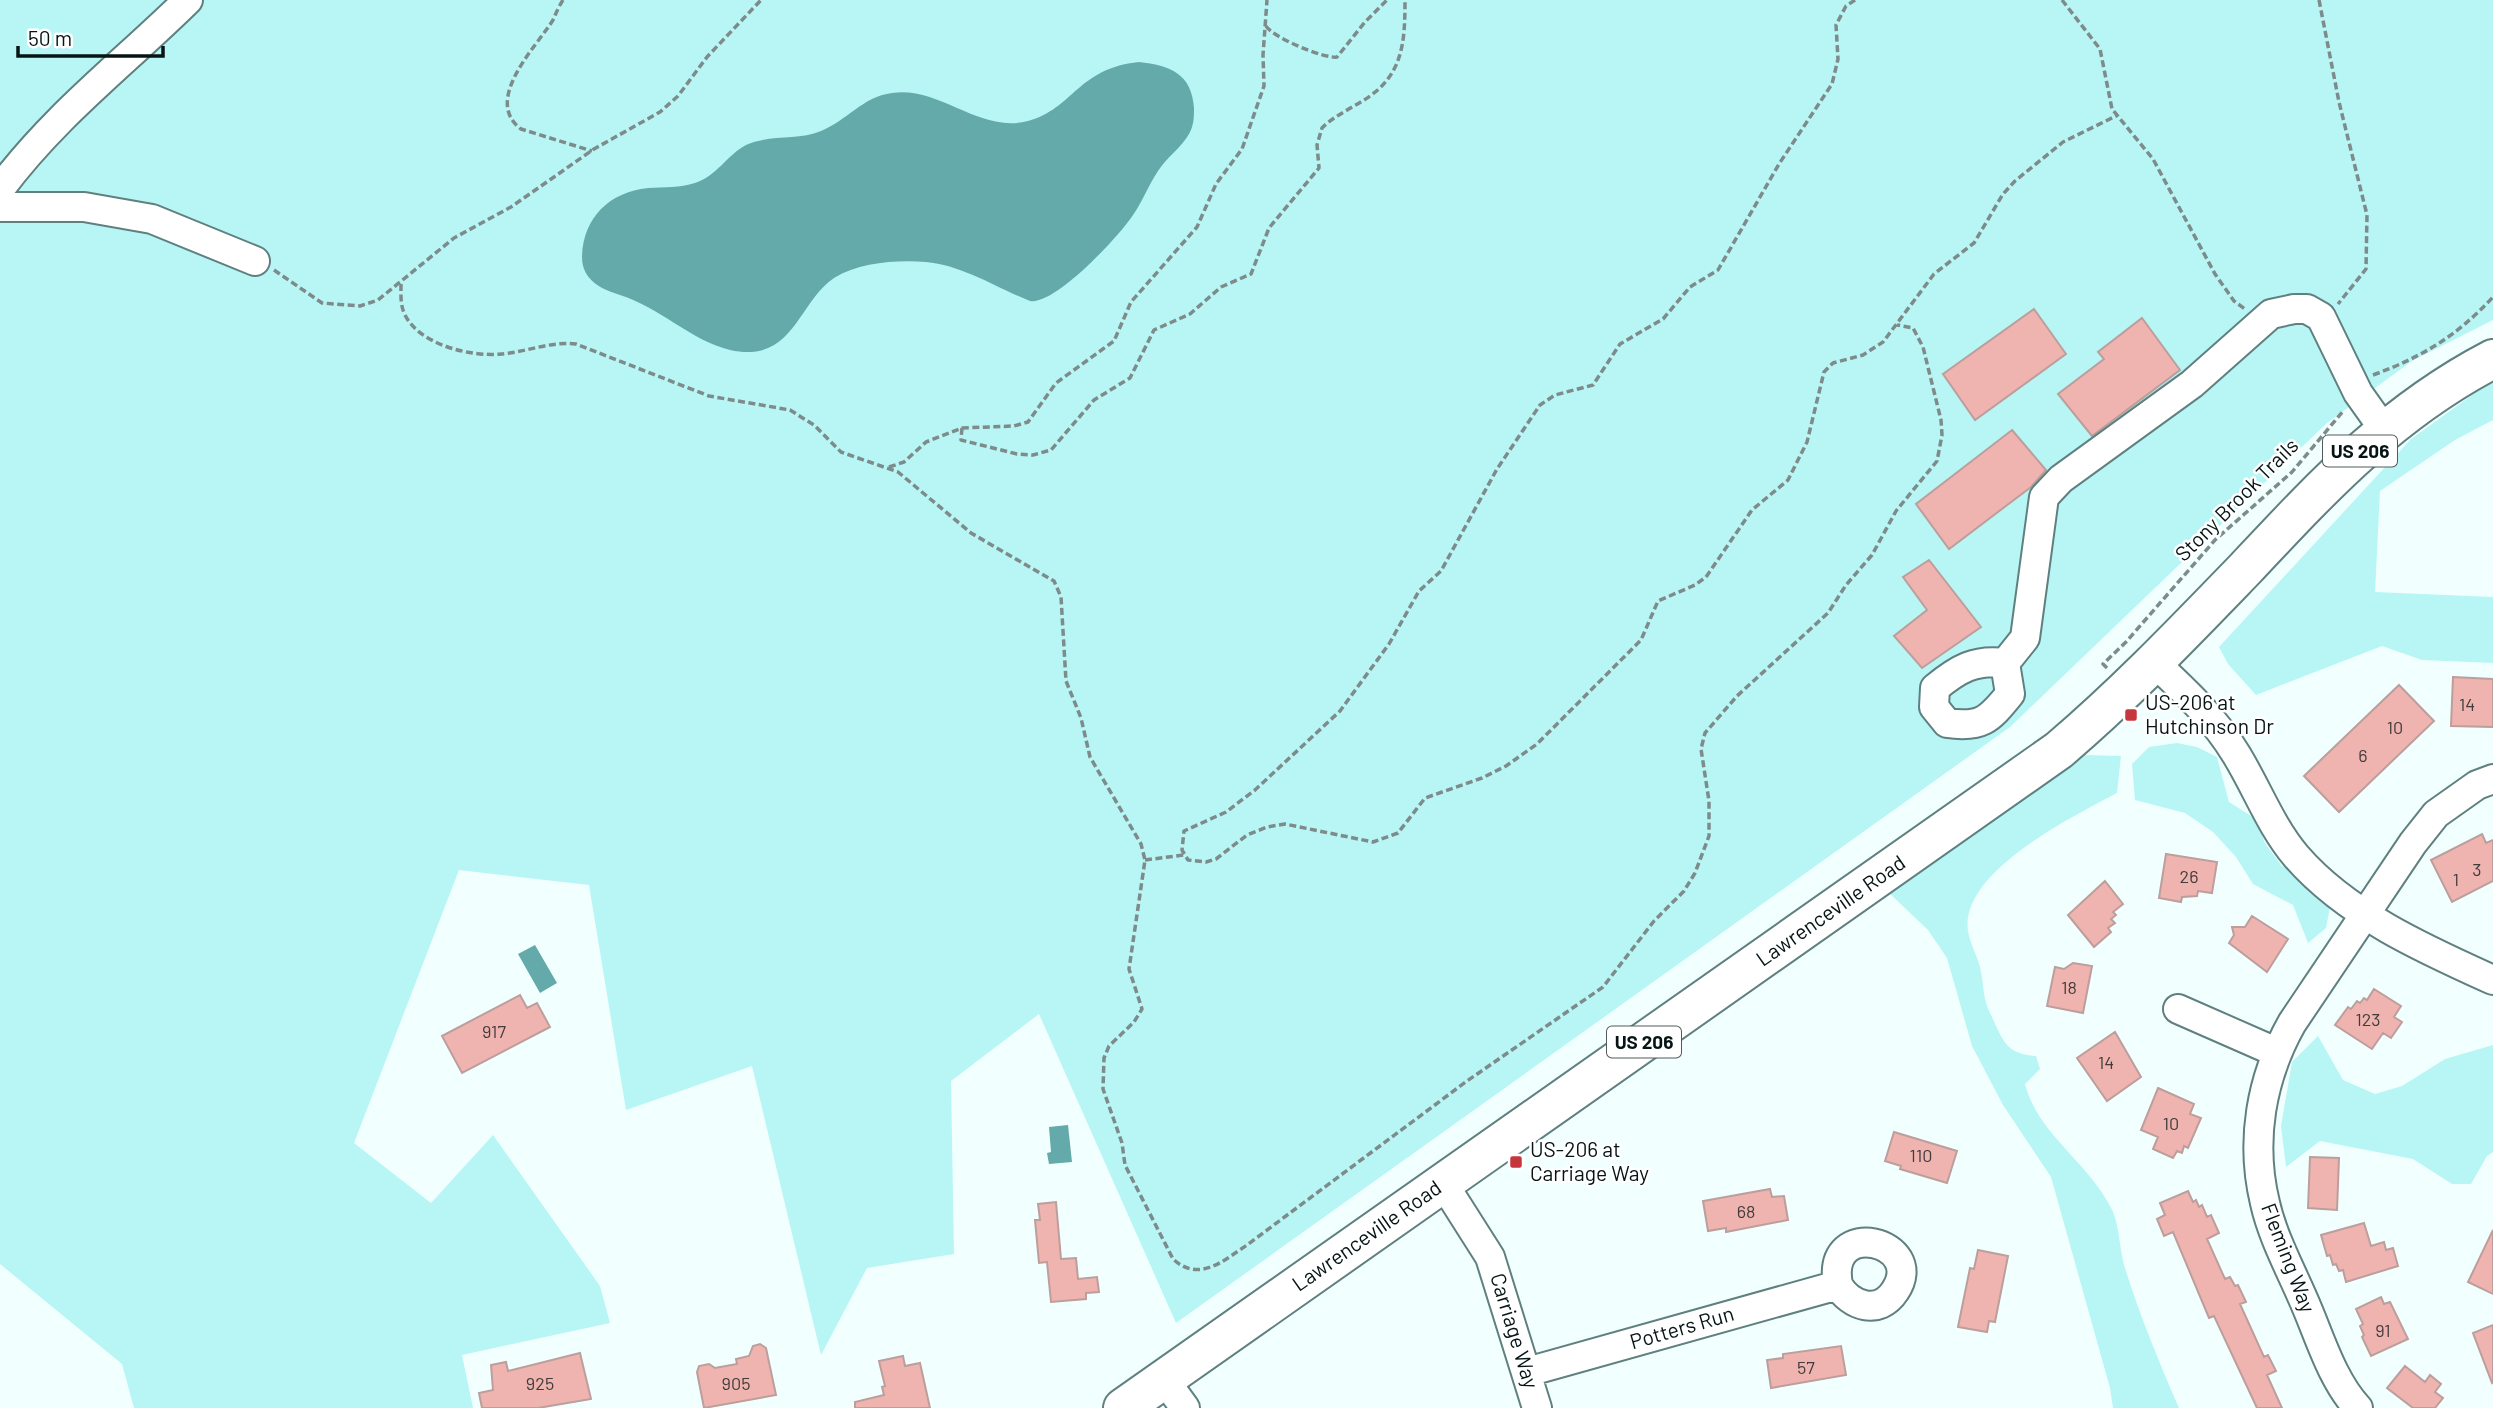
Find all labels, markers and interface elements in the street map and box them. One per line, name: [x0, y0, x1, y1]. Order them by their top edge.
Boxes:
scale bar: [18, 14, 163, 58]
text: 50 m: [28, 25, 72, 50]
street label: Stony Brook Trails: [2169, 432, 2303, 566]
road number: US 206: [2323, 436, 2397, 466]
place label: US-206 at Hutchinson Dr: [2145, 689, 2274, 738]
house number: 14: [2459, 693, 2475, 715]
marker: US-206 at Hutchinson Dr: [2123, 707, 2139, 723]
house number: 10: [2387, 716, 2403, 738]
house number: 6: [2358, 744, 2368, 766]
street label: Lawrenceville Road: [1751, 849, 1909, 971]
house number: 3: [2472, 858, 2482, 880]
house number: 26: [2180, 865, 2198, 887]
house number: 1: [2453, 868, 2459, 890]
house number: 18: [2061, 976, 2077, 998]
house number: 123: [2355, 1008, 2381, 1030]
house number: 917: [482, 1020, 506, 1042]
road number: US 206: [1607, 1026, 1681, 1058]
house number: 14: [2098, 1051, 2114, 1073]
house number: 10: [2163, 1112, 2179, 1134]
place label: US-206 at Carriage Way: [1530, 1136, 1649, 1185]
house number: 110: [1910, 1144, 1932, 1166]
marker: US-206 at Carriage Way: [1508, 1154, 1524, 1170]
street label: Lawrenceville Road: [1287, 1174, 1445, 1296]
street label: Fleming Way: [2257, 1199, 2322, 1316]
house number: 68: [1737, 1200, 1755, 1222]
street label: Carriage Way: [1486, 1270, 1545, 1391]
street label: Potters Run: [1627, 1300, 1736, 1353]
house number: 91: [2375, 1319, 2391, 1341]
house number: 57: [1797, 1356, 1815, 1378]
house number: 925: [526, 1372, 554, 1394]
house number: 905: [722, 1372, 750, 1394]

